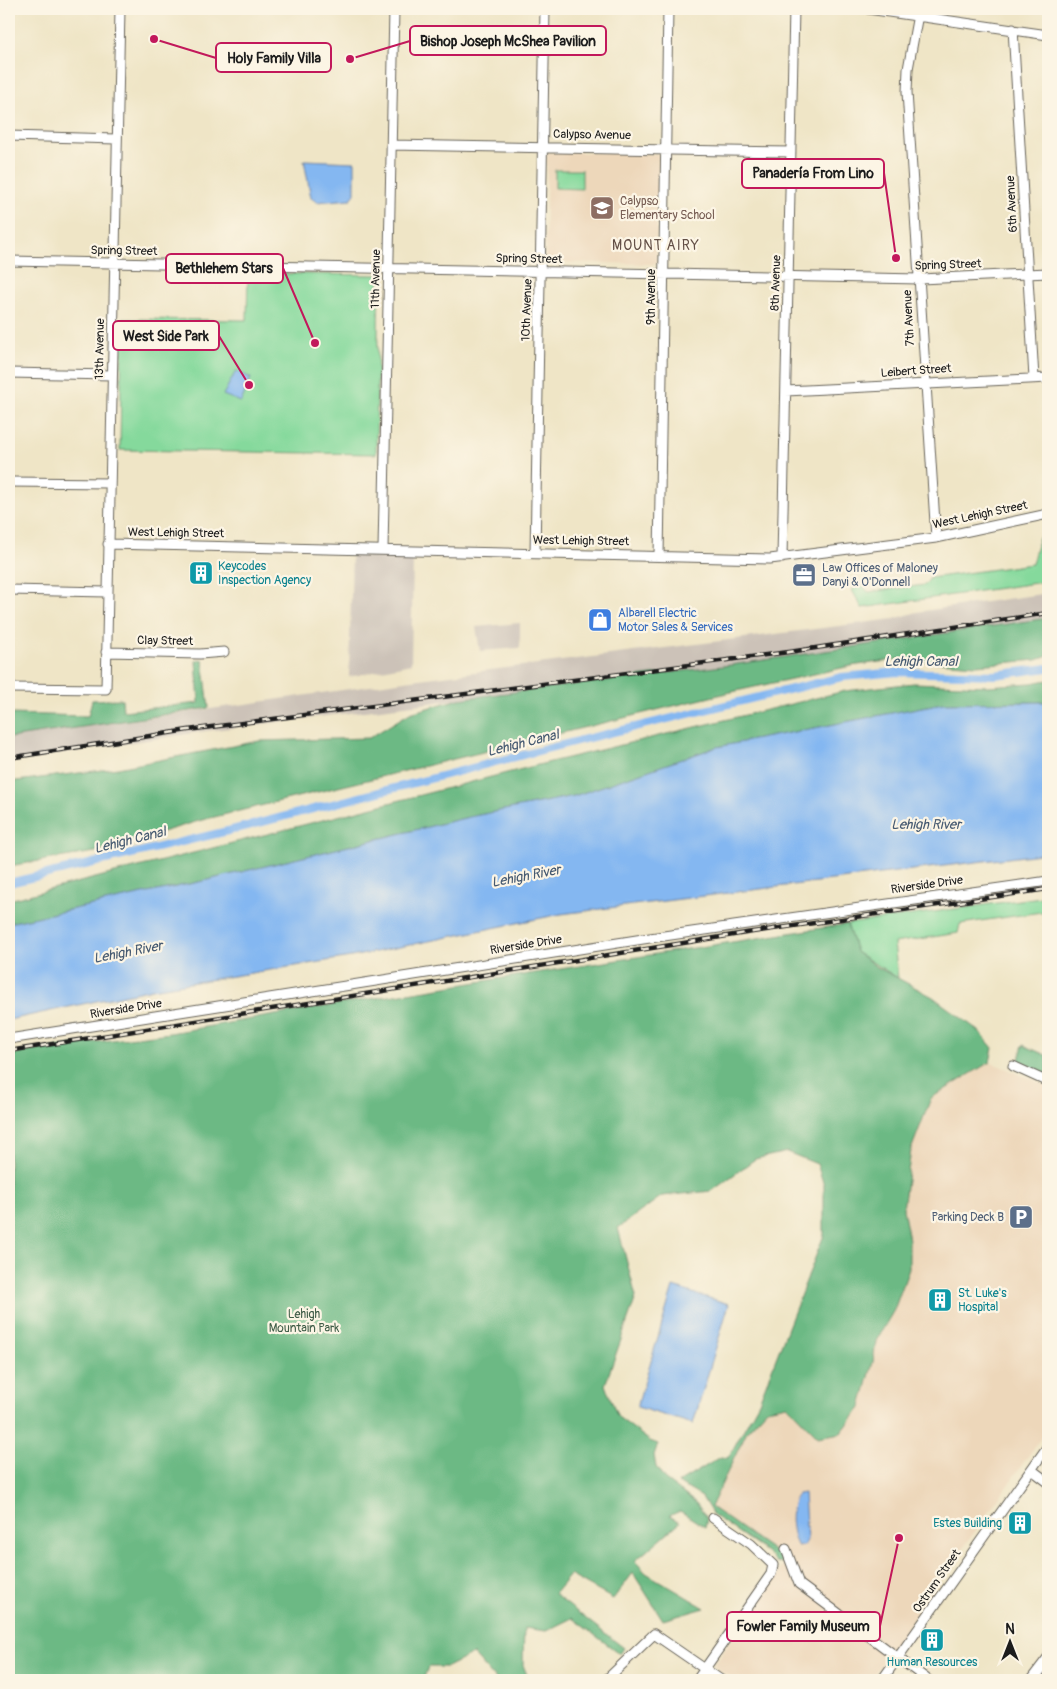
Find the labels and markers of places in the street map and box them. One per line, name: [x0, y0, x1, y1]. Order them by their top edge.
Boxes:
callout: Bishop Joseph McShea Pavilion: [410, 26, 606, 55]
callout: Holy Family Villa: [216, 43, 331, 72]
callout: Panadería From Lino: [742, 159, 884, 188]
place label: Calypso Elementary School: [620, 194, 715, 223]
school or university icon: Calypso Elementary School: [589, 195, 615, 221]
callout: Bethlehem Stars: [166, 254, 283, 283]
callout: West Side Park: [113, 321, 219, 350]
place label: Keycodes Inspection Agency: [218, 559, 311, 588]
building icon: Keycodes Inspection Agency: [188, 560, 214, 586]
place label: Law Offices of Maloney Danyi & O'Donnell: [822, 561, 938, 590]
office icon: Law Offices of Maloney Danyi & O'Donnell: [791, 562, 817, 588]
place label: Albarell Electric Motor Sales & Services: [618, 606, 733, 635]
shop icon: Albarell Electric Motor Sales & Services: [587, 607, 613, 633]
parking icon: Parking Deck B: [1008, 1204, 1034, 1230]
place label: Parking Deck B: [932, 1210, 1004, 1225]
place label: St. Luke's Hospital: [958, 1286, 1007, 1315]
building icon: St. Luke's Hospital: [927, 1287, 953, 1313]
building icon: Estes Building: [1007, 1510, 1033, 1536]
place label: Estes Building: [933, 1516, 1002, 1531]
callout: Fowler Family Museum: [727, 1612, 880, 1641]
building icon: Human Resources: [919, 1627, 945, 1653]
place label: Human Resources: [887, 1655, 978, 1670]

